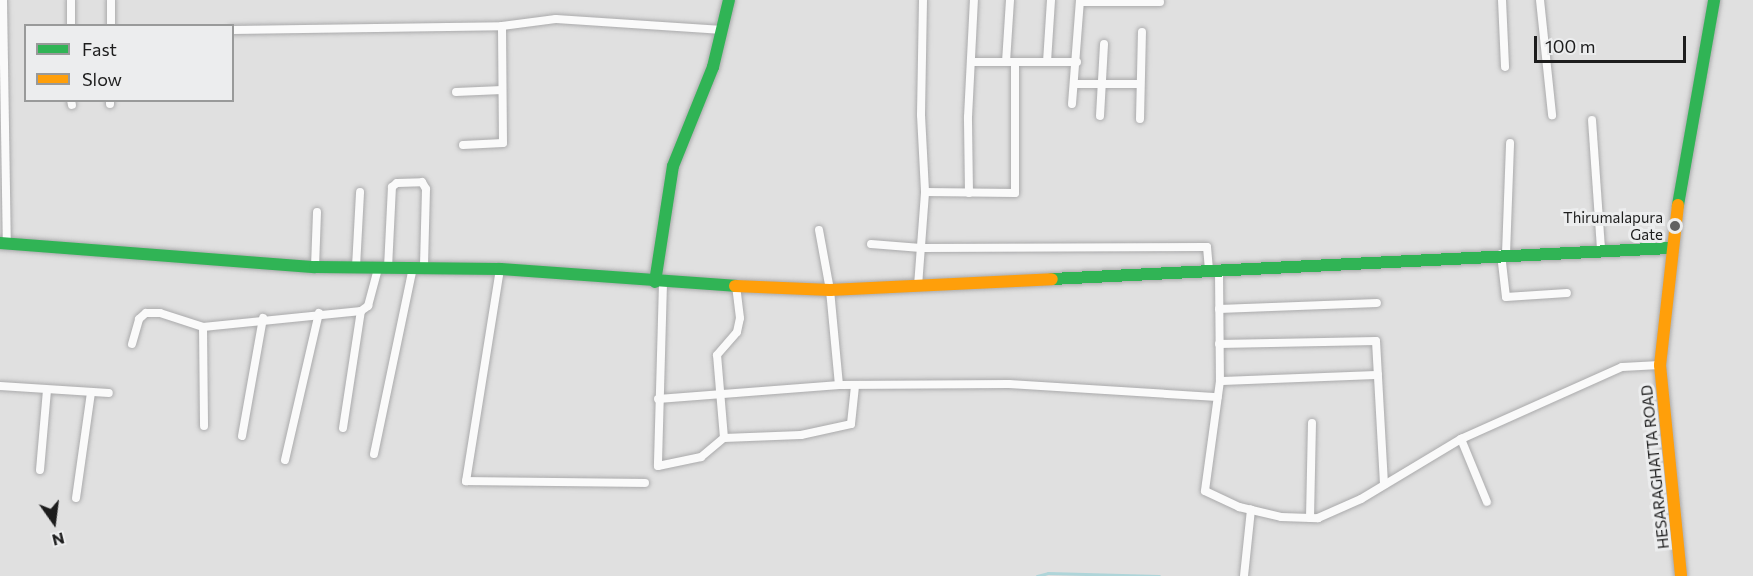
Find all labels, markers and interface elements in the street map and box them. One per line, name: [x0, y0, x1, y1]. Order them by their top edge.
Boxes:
legend: [24, 24, 234, 102]
scale bar: [1537, 24, 1688, 62]
text: 100 m: [1545, 35, 1595, 57]
text: Fast: [82, 38, 117, 60]
text: Slow: [82, 68, 122, 90]
place label: Thirumalapura Gate: [1563, 208, 1663, 243]
marker: Thirumalapura Gate: [1668, 219, 1682, 233]
street label: HESARAGHATTA ROAD: [1637, 384, 1673, 550]
north arrow: [24, 492, 84, 552]
text: N: [50, 529, 67, 551]

